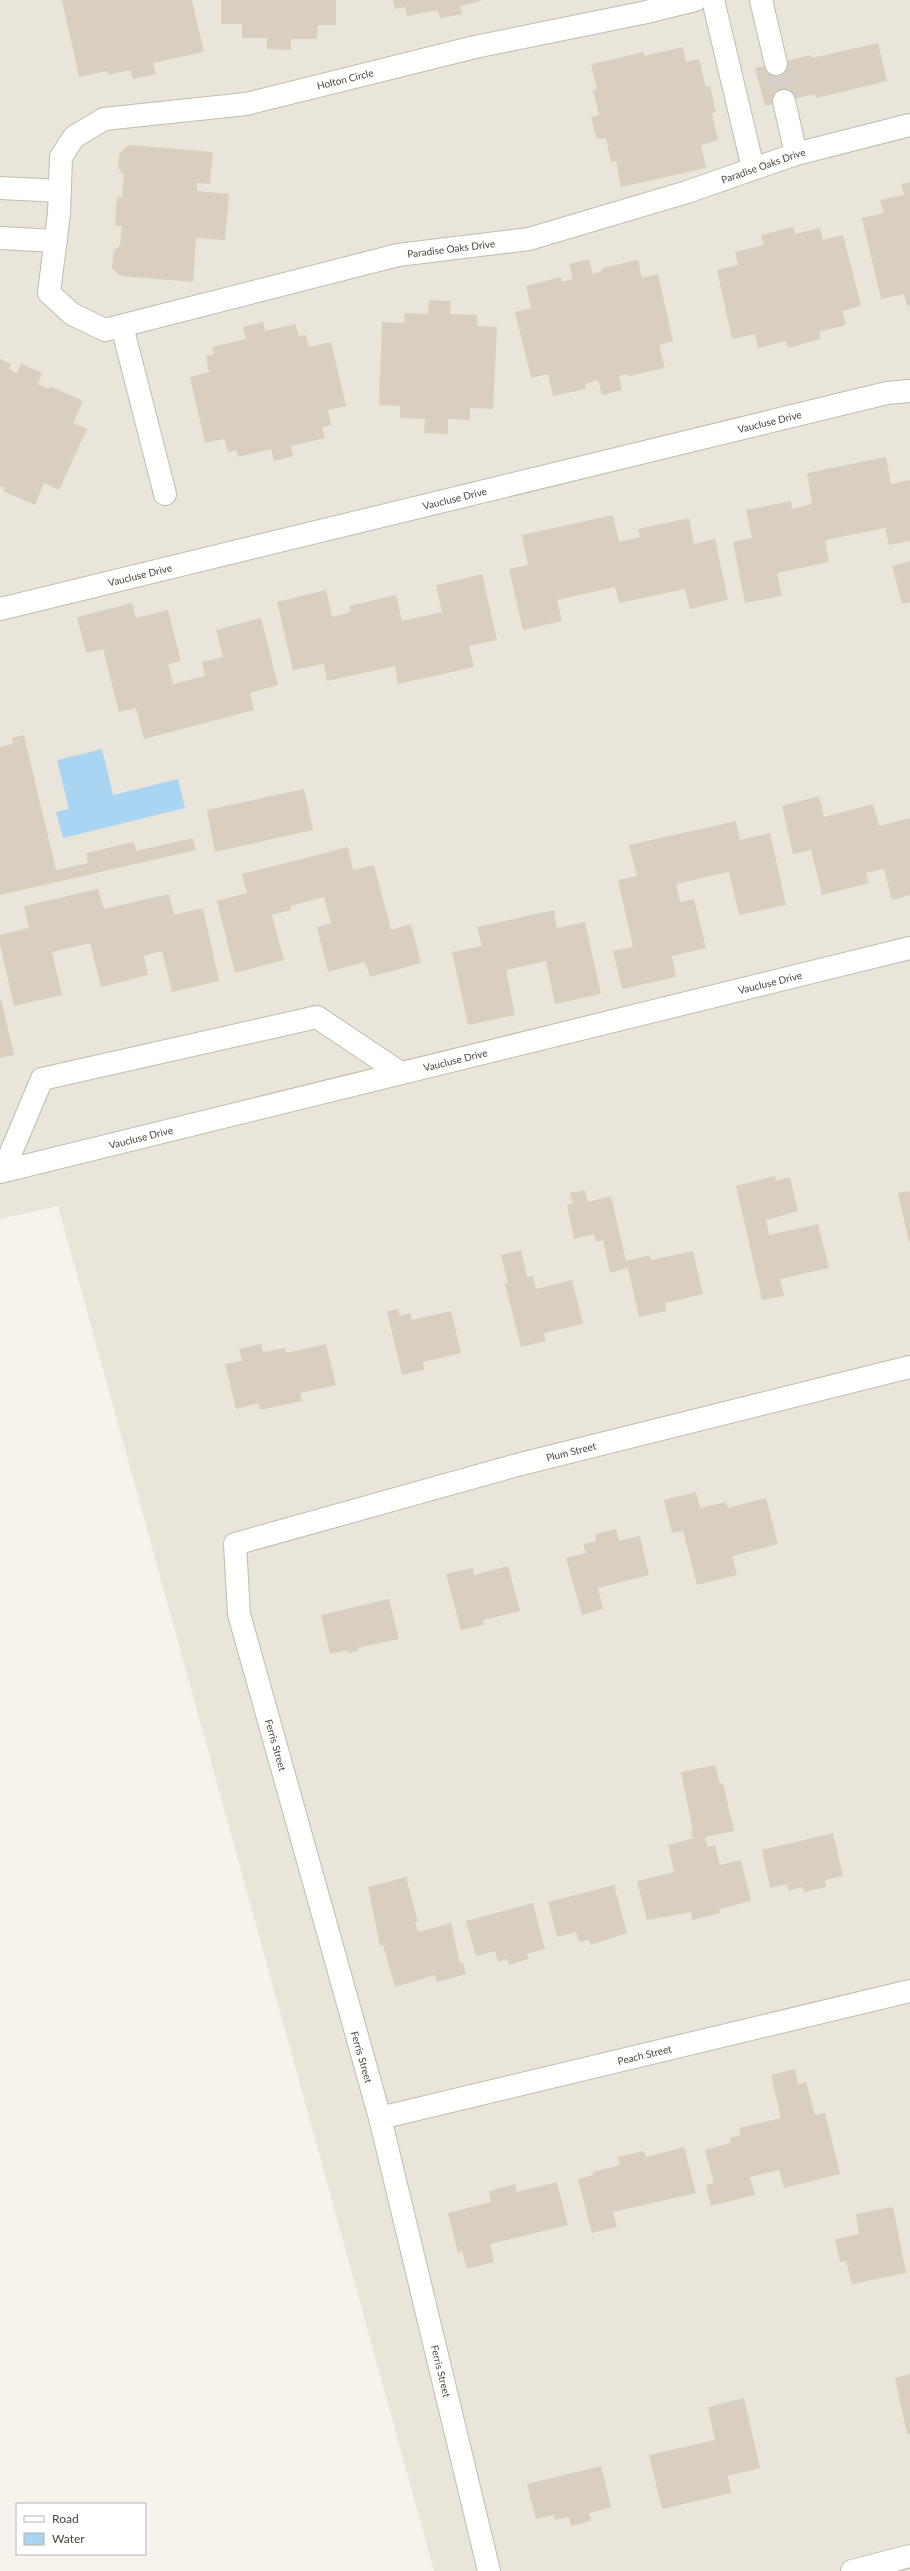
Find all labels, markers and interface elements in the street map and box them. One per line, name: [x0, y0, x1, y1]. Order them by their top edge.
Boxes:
street label: Holton Circle: [316, 66, 374, 92]
street label: Paradise Oaks Drive: [719, 146, 807, 186]
street label: Paradise Oaks Drive: [406, 237, 496, 260]
street label: Vaucluse Drive: [736, 408, 803, 435]
street label: Vaucluse Drive: [422, 485, 488, 512]
street label: Vaucluse Drive: [107, 561, 173, 588]
street label: Vaucluse Drive: [737, 969, 803, 996]
street label: Vaucluse Drive: [422, 1046, 489, 1074]
street label: Vaucluse Drive: [108, 1124, 174, 1151]
street label: Plum Street: [545, 1439, 598, 1464]
street label: Ferris Street: [263, 1718, 289, 1773]
street label: Ferris Street: [349, 2030, 375, 2085]
street label: Peach Street: [616, 2042, 673, 2067]
street label: Ferris Street: [429, 2344, 453, 2399]
legend: [16, 2503, 146, 2555]
text: Road: [52, 2511, 79, 2526]
text: Water: [52, 2531, 85, 2546]

